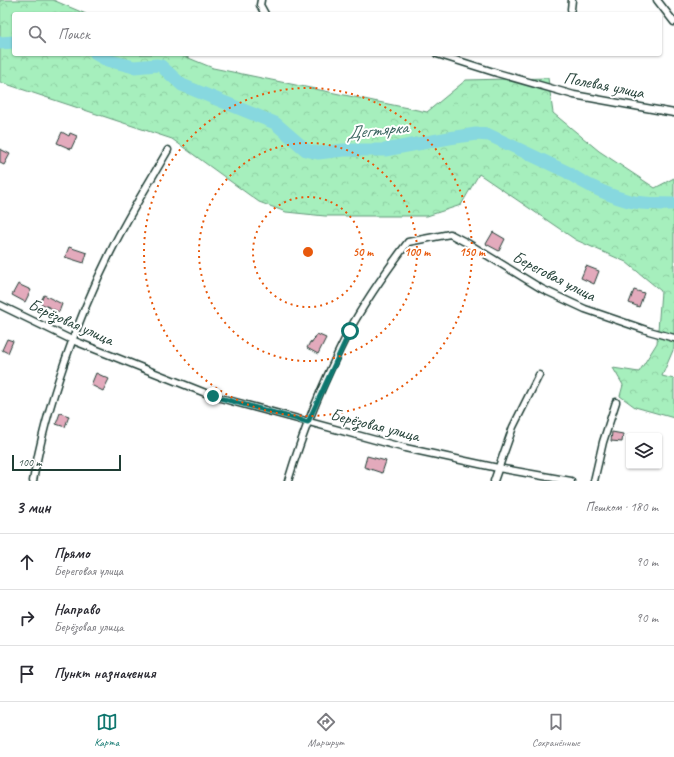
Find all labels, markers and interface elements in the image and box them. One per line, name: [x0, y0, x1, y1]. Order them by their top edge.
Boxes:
search box: [12, 12, 662, 56]
icon: search: [26, 23, 48, 45]
text: Поиск: [58, 25, 90, 44]
street label: Полевая улица: [562, 67, 647, 103]
water label: Дегтярка: [344, 116, 411, 144]
text: 50 m: [353, 244, 374, 260]
text: 100 m: [404, 244, 431, 260]
text: 150 m: [459, 244, 486, 260]
centre of rings: [301, 245, 315, 259]
street label: Береговая улица: [509, 246, 600, 306]
street label: Берёзовая улица: [25, 294, 119, 352]
route start: [341, 322, 359, 340]
route end: [204, 387, 222, 405]
street label: Берёзовая улица: [328, 404, 424, 448]
map controls: [626, 433, 662, 469]
button: layers: [626, 433, 662, 469]
scale bar: [12, 453, 121, 472]
text: 100 m: [18, 455, 42, 469]
text: 3 мин: [16, 497, 51, 518]
text: Пешком · 180 m: [585, 499, 658, 515]
text: Прямо: [54, 544, 90, 563]
icon: ahead: [16, 551, 38, 573]
text: 90 m: [636, 554, 658, 570]
text: Береговая улица: [54, 563, 123, 579]
text: Направо: [54, 600, 100, 619]
icon: right: [16, 607, 38, 629]
text: 90 m: [636, 610, 658, 626]
text: Берёзовая улица: [54, 619, 124, 635]
icon: arrive: [16, 663, 38, 685]
text: Пункт назначения: [54, 664, 156, 683]
tab: Карта: [94, 711, 119, 749]
tab: Маршрут: [308, 711, 344, 749]
tab: Сохранённые: [532, 711, 580, 749]

